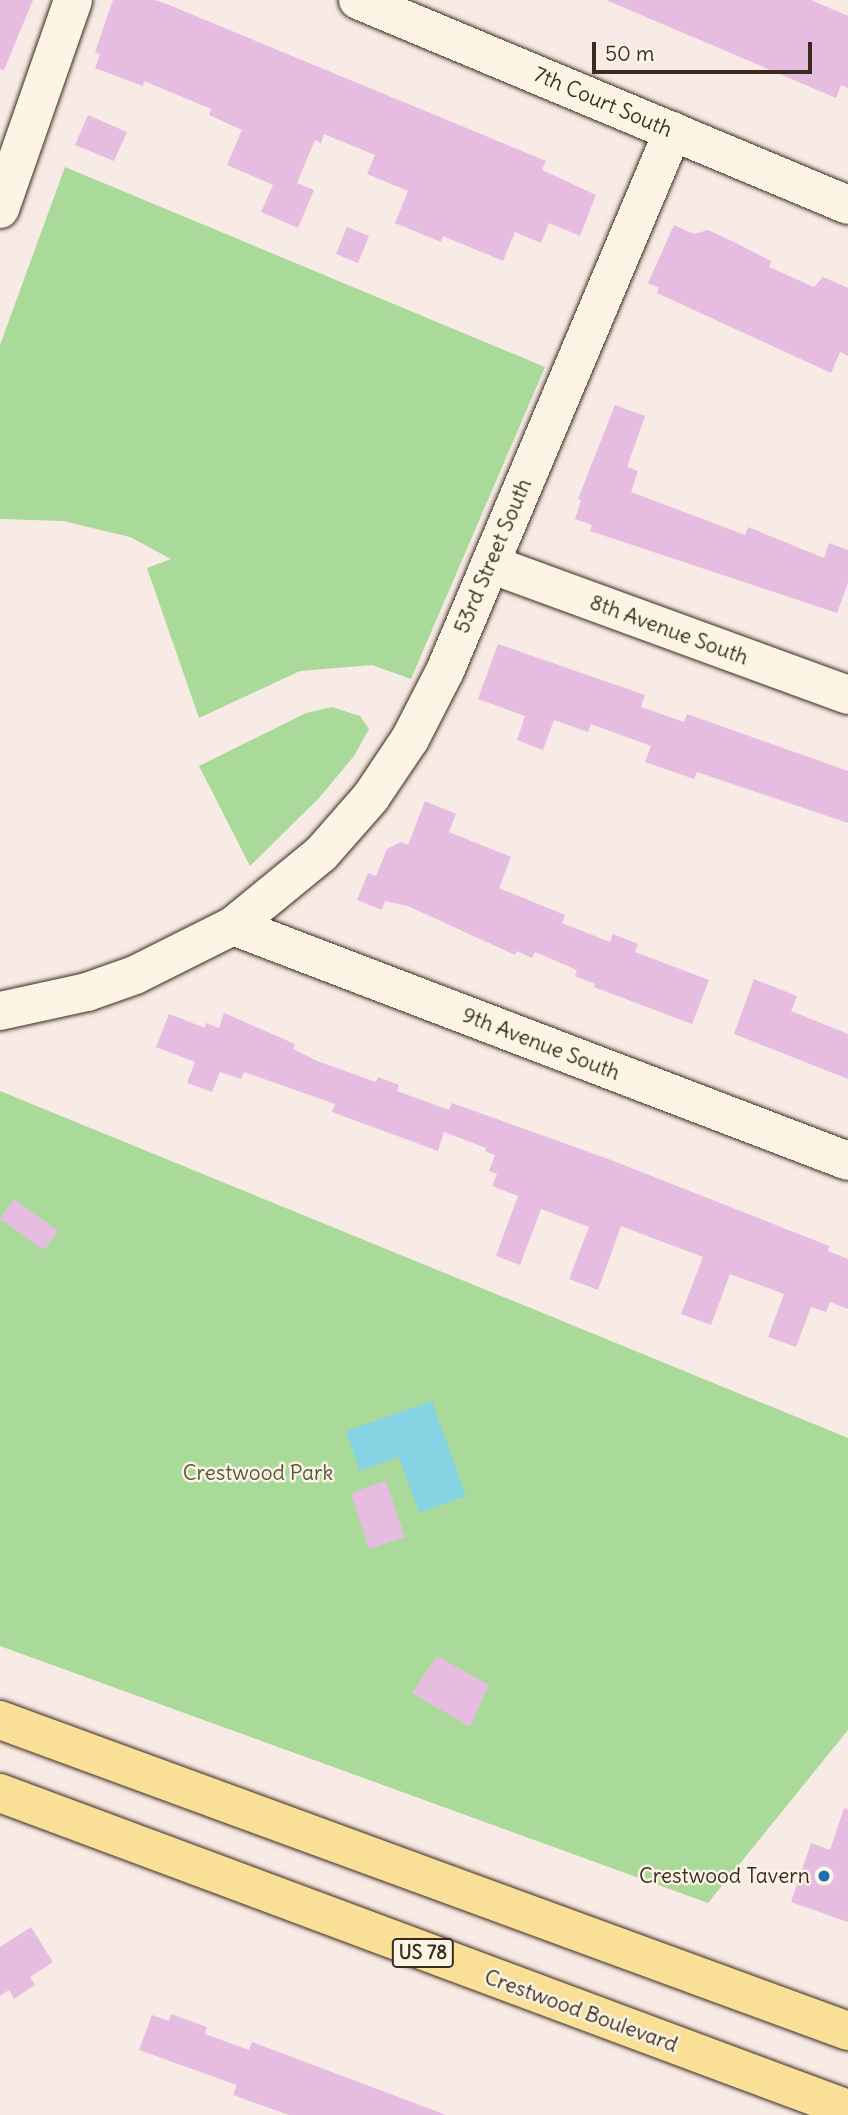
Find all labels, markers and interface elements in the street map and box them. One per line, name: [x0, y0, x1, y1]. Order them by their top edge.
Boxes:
scale bar: [596, 28, 816, 72]
text: 50 m: [605, 40, 654, 67]
street label: 7th Court South: [530, 62, 676, 142]
street label: 53rd Street South: [449, 475, 537, 637]
street label: 8th Avenue South: [586, 590, 752, 670]
street label: 9th Avenue South: [459, 1002, 623, 1086]
park label: Crestwood Park: [183, 1460, 333, 1486]
place label: Crestwood Tavern: [639, 1863, 810, 1889]
marker: Crestwood Tavern: [816, 1868, 832, 1884]
road number: US 78: [392, 1938, 454, 1968]
street label: Crestwood Boulevard: [481, 1964, 681, 2058]

